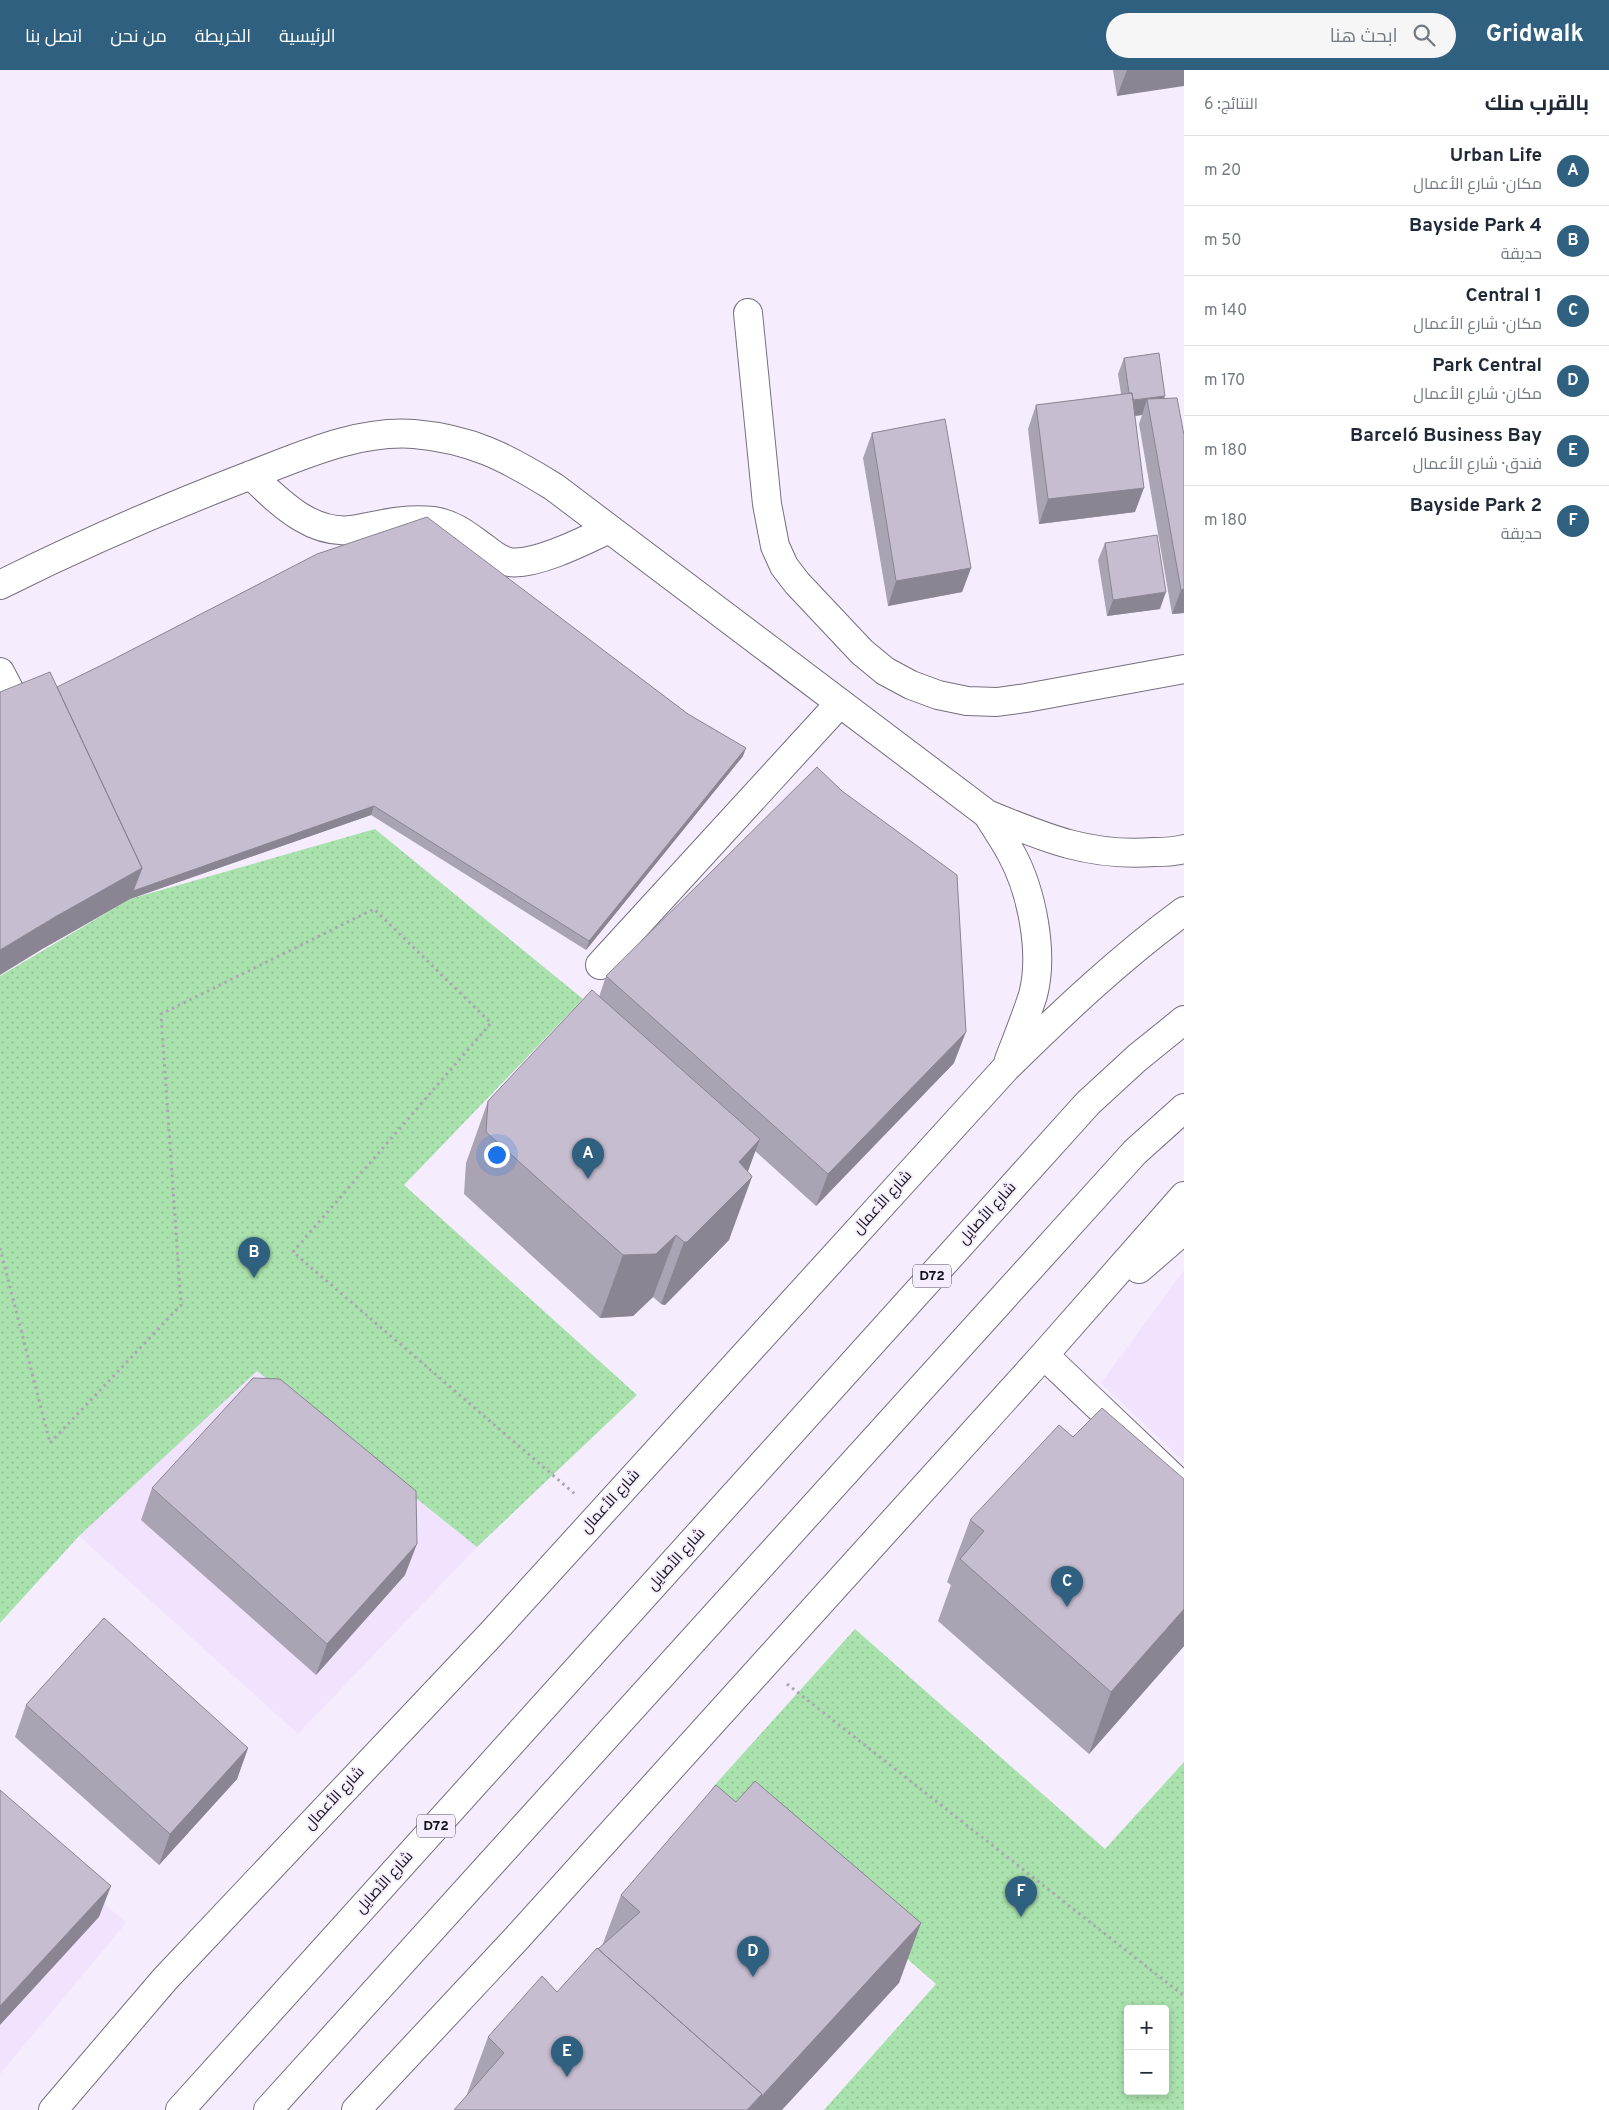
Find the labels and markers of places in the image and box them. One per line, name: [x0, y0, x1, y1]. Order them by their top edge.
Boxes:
pin: A: [572, 1138, 604, 1179]
pin: B: [238, 1237, 270, 1278]
pin: C: [1051, 1566, 1083, 1607]
pin: F: [1005, 1876, 1037, 1917]
pin: D: [737, 1936, 769, 1977]
pin: E: [551, 2036, 583, 2077]

